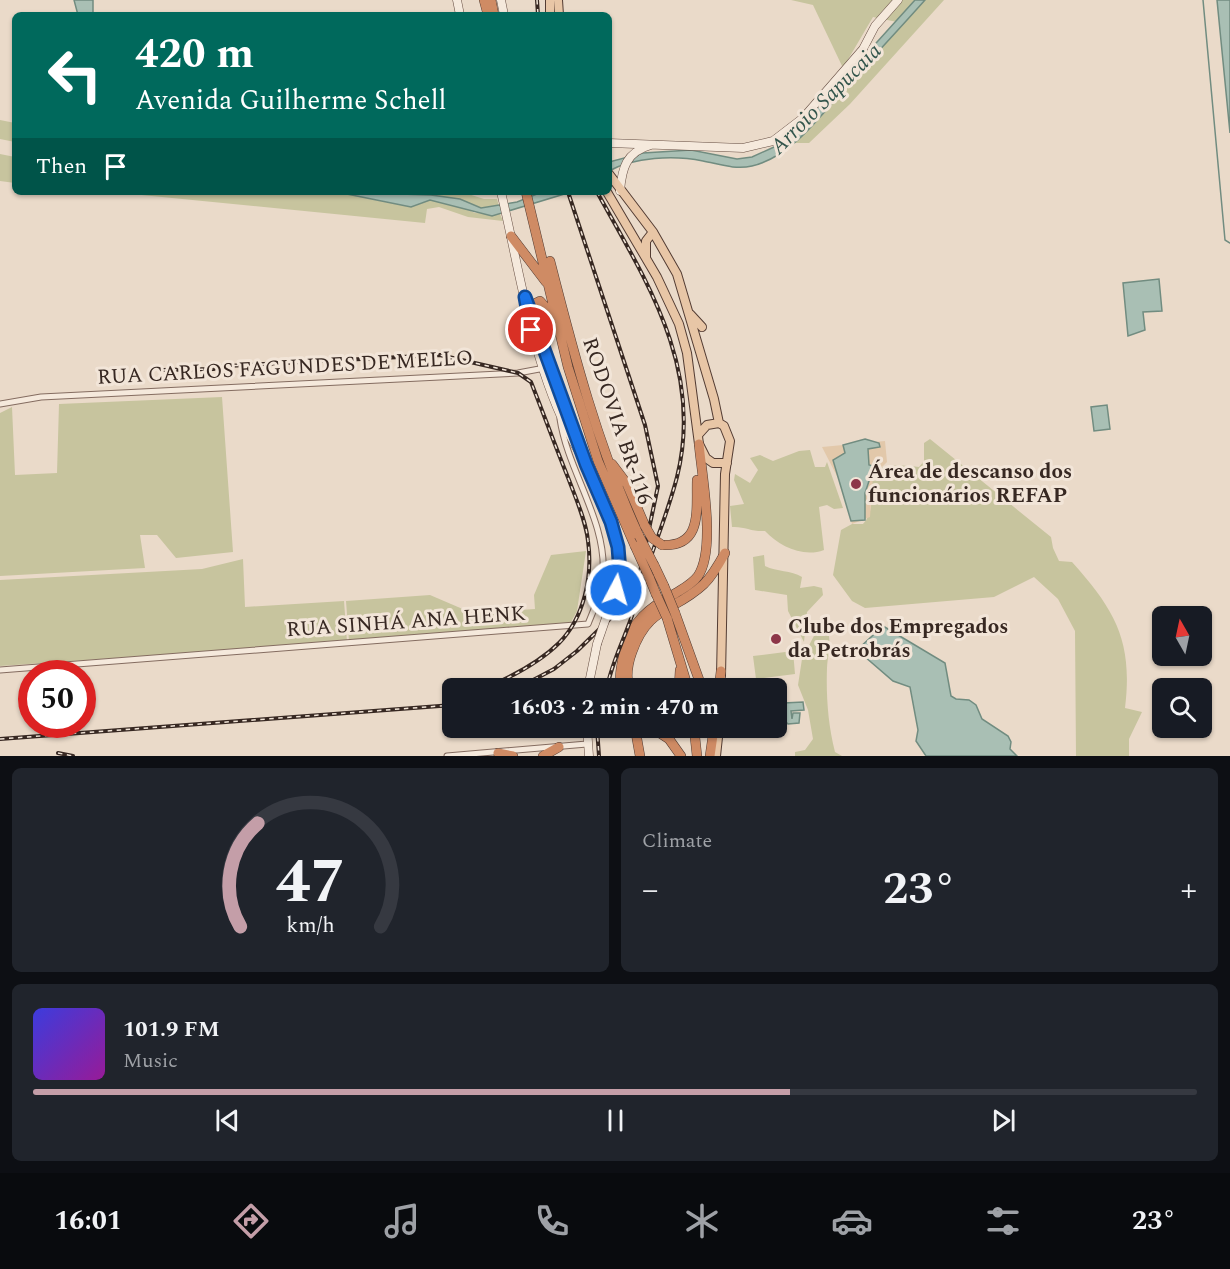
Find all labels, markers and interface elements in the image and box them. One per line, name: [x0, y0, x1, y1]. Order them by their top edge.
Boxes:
text: 420 m: [135, 23, 254, 86]
icon: left: [36, 36, 114, 114]
water label: Arroio Sapucaia: [762, 36, 889, 163]
text: Avenida Guilherme Schell: [135, 80, 447, 122]
text: Then: [36, 150, 87, 183]
icon: arrive: [99, 150, 132, 183]
pin: [505, 304, 556, 355]
icon: arrive: [514, 313, 547, 346]
street label: RODOVIA BR-116: [573, 333, 661, 509]
street label: RUA CARLOS FAGUNDES DE MELLO: [96, 342, 474, 394]
place label: Área de descanso dos funcionários REFAP: [868, 456, 1072, 512]
marker: Área de descanso dos funcionários REFAP: [849, 477, 863, 491]
position arrow: [584, 558, 648, 622]
street label: RUA SINHÁ ANA HENK: [285, 598, 527, 646]
north arrow: [1152, 606, 1212, 666]
map controls: [1152, 606, 1212, 738]
place label: Clube dos Empregados da Petrobrás: [788, 611, 1008, 667]
marker: Clube dos Empregados da Petrobrás: [769, 632, 783, 646]
speed limit sign: 50: [18, 660, 96, 738]
button: search: [1152, 678, 1212, 738]
text: 16:03 · 2 min · 470 m: [510, 691, 719, 724]
text: Climate: [642, 826, 712, 856]
text: 47: [275, 835, 346, 930]
text: 23°: [883, 855, 956, 924]
text: −: [642, 865, 659, 915]
text: +: [1181, 865, 1197, 915]
text: km/h: [286, 909, 335, 942]
text: 101.9 FM: [123, 1013, 220, 1046]
text: Music: [123, 1046, 178, 1076]
icon: previous: [211, 1104, 244, 1137]
icon: pause: [599, 1104, 632, 1137]
icon: next: [987, 1104, 1020, 1137]
text: 16:01: [54, 1200, 122, 1242]
icon: directions: [230, 1200, 272, 1242]
icon: music: [381, 1200, 423, 1242]
icon: phone: [531, 1200, 573, 1242]
icon: climate: [681, 1200, 723, 1242]
icon: car: [831, 1200, 873, 1242]
icon: filters: [982, 1200, 1024, 1242]
text: 23°: [1132, 1200, 1176, 1242]

